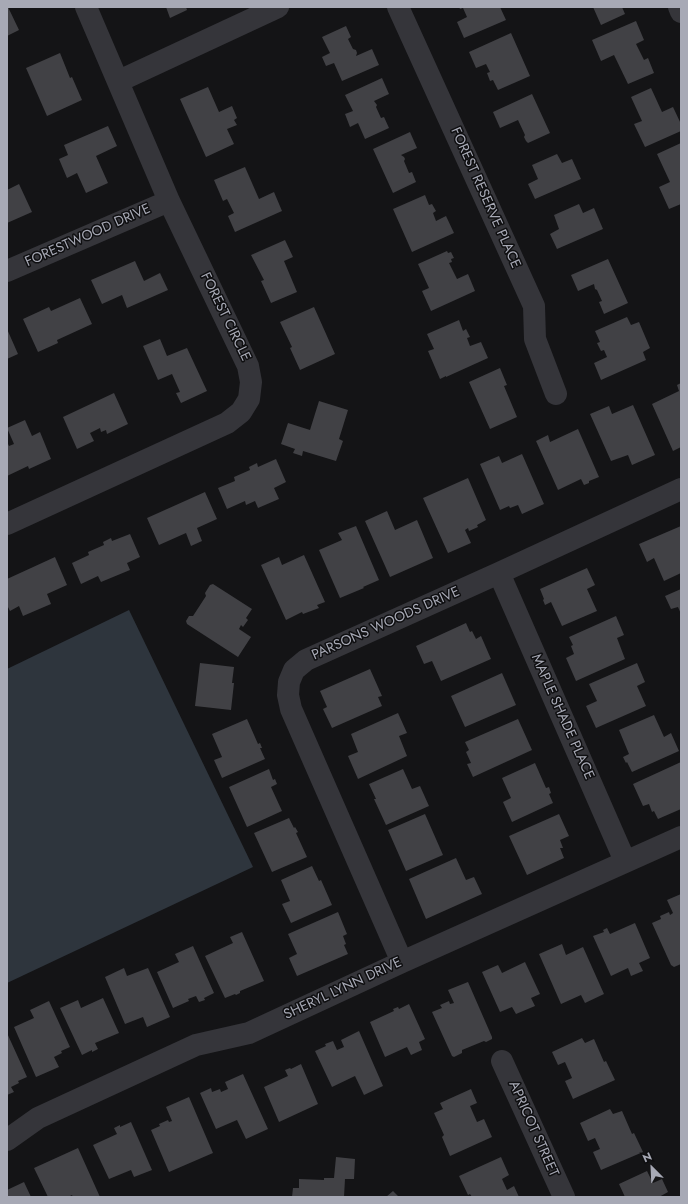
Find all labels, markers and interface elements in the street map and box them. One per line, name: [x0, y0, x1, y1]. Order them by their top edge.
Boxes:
street label: FOREST RESERVE PLACE: [446, 125, 524, 271]
street label: FORESTWOOD DRIVE: [23, 201, 153, 271]
street label: FOREST CIRCLE: [196, 270, 254, 364]
street label: PARSONS WOODS DRIVE: [309, 584, 463, 664]
street label: MAPLE SHADE PLACE: [527, 652, 597, 782]
street label: SHERYL LYNN DRIVE: [281, 954, 405, 1024]
street label: APRICOT STREET: [504, 1079, 562, 1179]
north arrow: [632, 1148, 672, 1188]
text: N: [640, 1148, 654, 1166]

